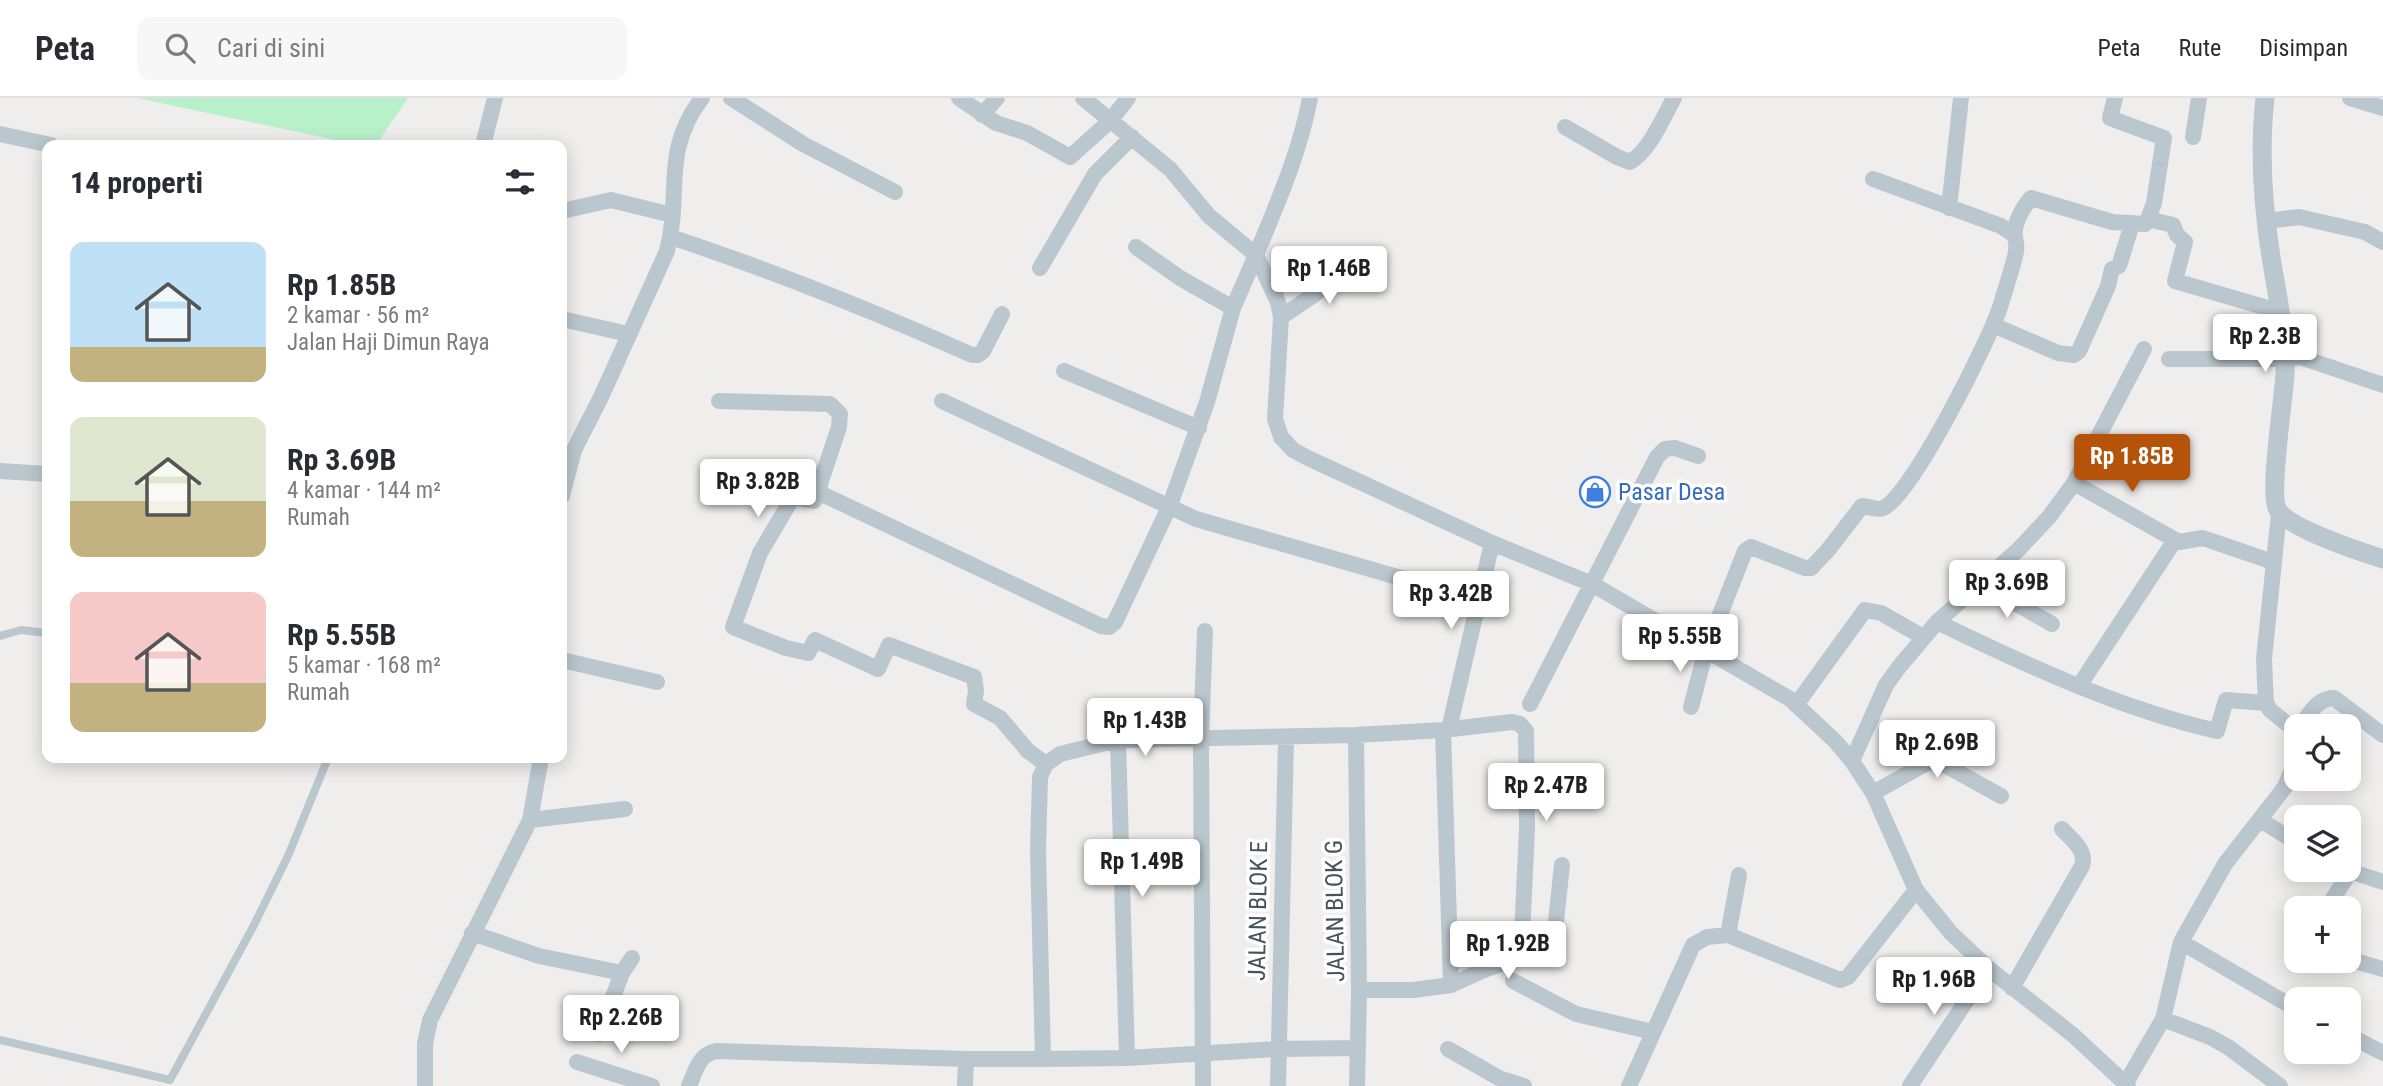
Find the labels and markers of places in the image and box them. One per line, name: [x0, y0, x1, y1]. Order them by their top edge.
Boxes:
pin: Rp 1.46B: [1257, 246, 1401, 306]
pin: Rp 2.3B: [2200, 314, 2330, 374]
pin: Rp 1.85B: [2060, 434, 2204, 494]
pin: Rp 3.82B: [686, 460, 830, 519]
shop icon: Pasar Desa: [1578, 475, 1612, 509]
place label: Pasar Desa: [1618, 478, 1725, 506]
pin: Rp 3.69B: [1935, 560, 2079, 620]
pin: Rp 3.42B: [1379, 572, 1523, 631]
pin: Rp 5.55B: [1608, 614, 1752, 674]
pin: Rp 1.43B: [1073, 698, 1217, 758]
pin: Rp 2.69B: [1865, 720, 2009, 780]
pin: Rp 2.47B: [1474, 764, 1618, 823]
pin: Rp 1.49B: [1070, 840, 1214, 899]
pin: Rp 1.92B: [1436, 922, 1580, 981]
pin: Rp 1.96B: [1862, 958, 2006, 1017]
pin: Rp 2.26B: [549, 996, 693, 1055]

